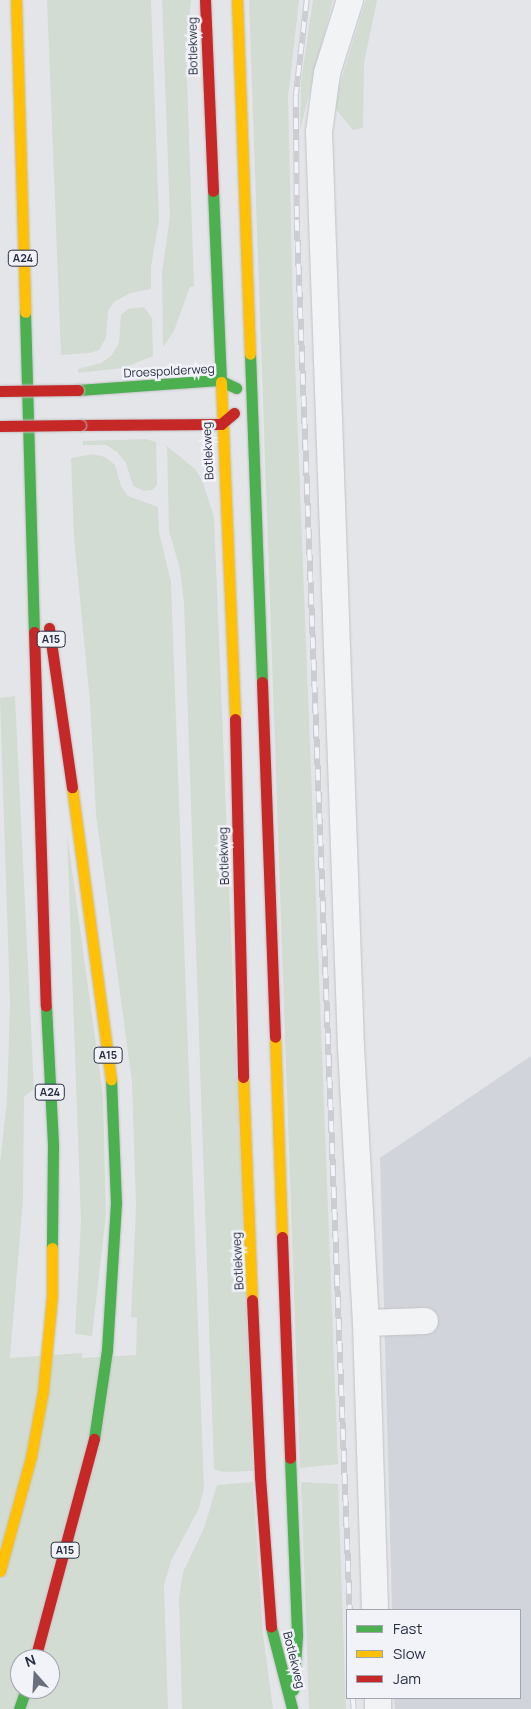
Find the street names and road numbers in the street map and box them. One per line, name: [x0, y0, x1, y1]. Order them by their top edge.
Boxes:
street label: Botlekweg: [185, 17, 201, 75]
road number: A24: [7, 250, 39, 266]
street label: Droespolderweg: [123, 361, 215, 381]
street label: Botlekweg: [199, 422, 217, 480]
road number: A15: [36, 630, 66, 648]
street label: Botlekweg: [216, 827, 232, 885]
road number: A15: [93, 1046, 123, 1064]
road number: A24: [34, 1084, 66, 1100]
street label: Botlekweg: [229, 1232, 247, 1290]
road number: A15: [50, 1542, 80, 1558]
street label: Botlekweg: [280, 1630, 308, 1690]

